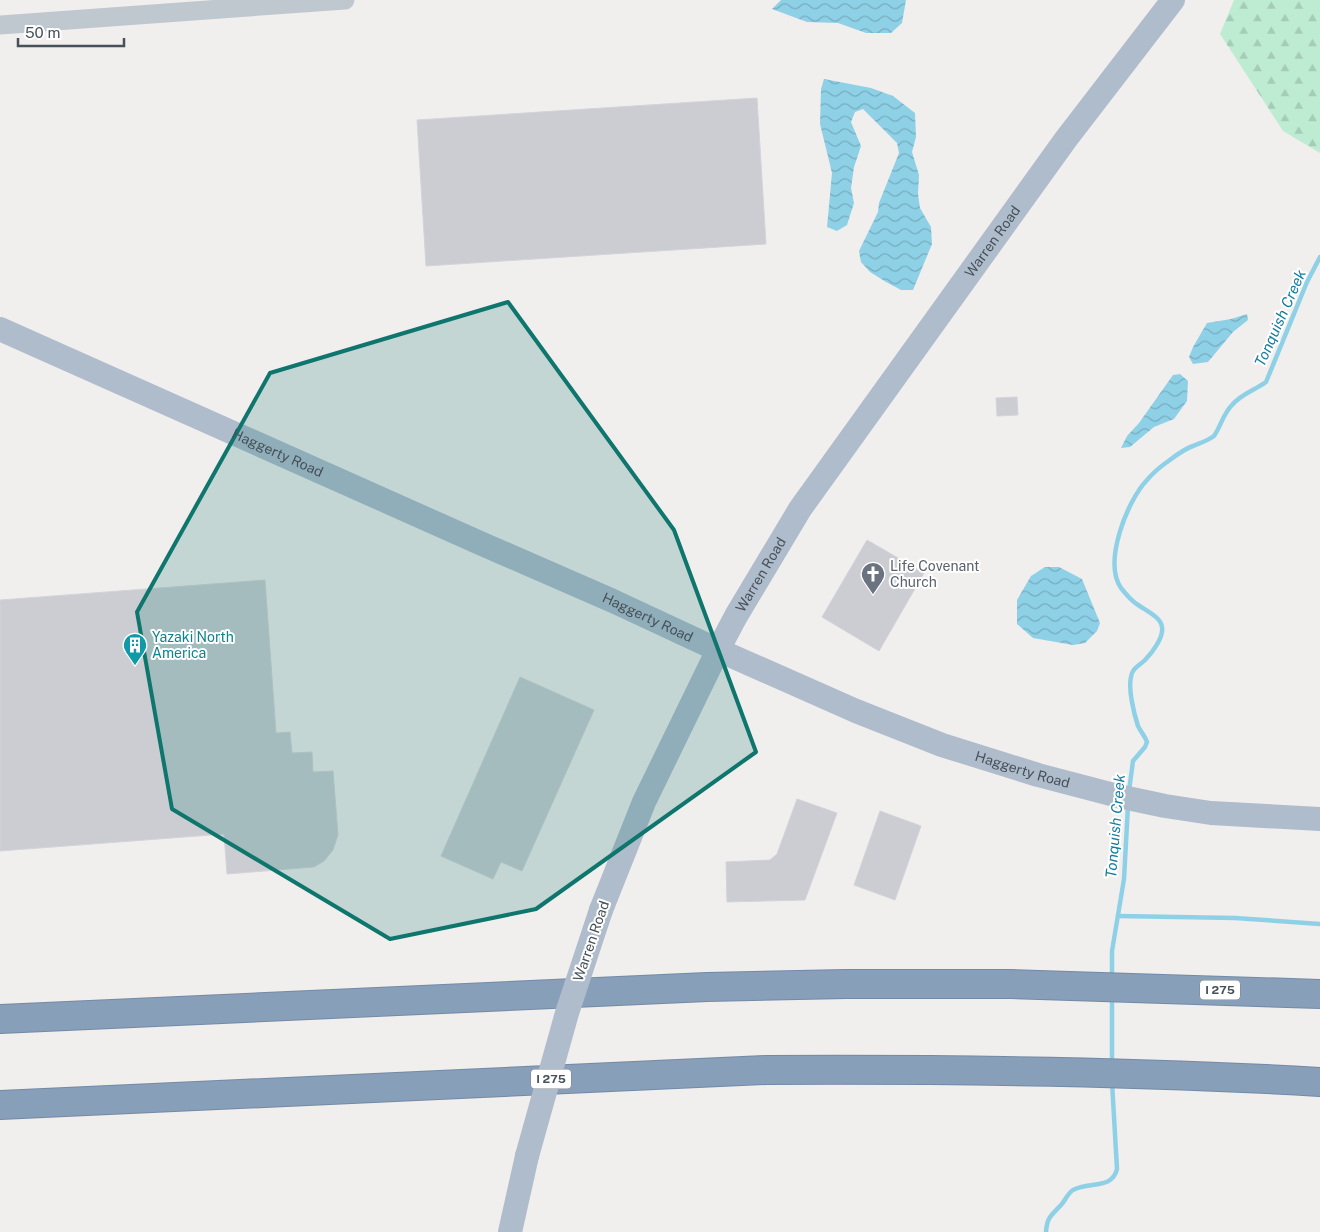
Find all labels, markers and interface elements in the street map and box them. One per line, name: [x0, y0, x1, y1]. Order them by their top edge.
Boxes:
scale bar: [18, 15, 124, 47]
text: 50 m: [25, 24, 60, 41]
street label: Warren Road: [961, 203, 1023, 280]
water label: Tonquish Creek: [1251, 266, 1309, 369]
street label: Haggerty Road: [230, 425, 326, 480]
street label: Warren Road: [732, 534, 789, 615]
place label: Life Covenant Church: [890, 558, 980, 590]
church icon: Life Covenant Church: [860, 561, 886, 595]
street label: Haggerty Road: [600, 589, 696, 645]
place label: Yazaki North America: [152, 629, 234, 661]
building icon: Yazaki North America: [122, 632, 148, 666]
street label: Haggerty Road: [973, 748, 1072, 791]
water label: Tonquish Creek: [1102, 772, 1128, 879]
street label: Warren Road: [570, 899, 612, 983]
road number: I 275: [1200, 980, 1240, 1000]
road number: I 275: [531, 1070, 571, 1088]

